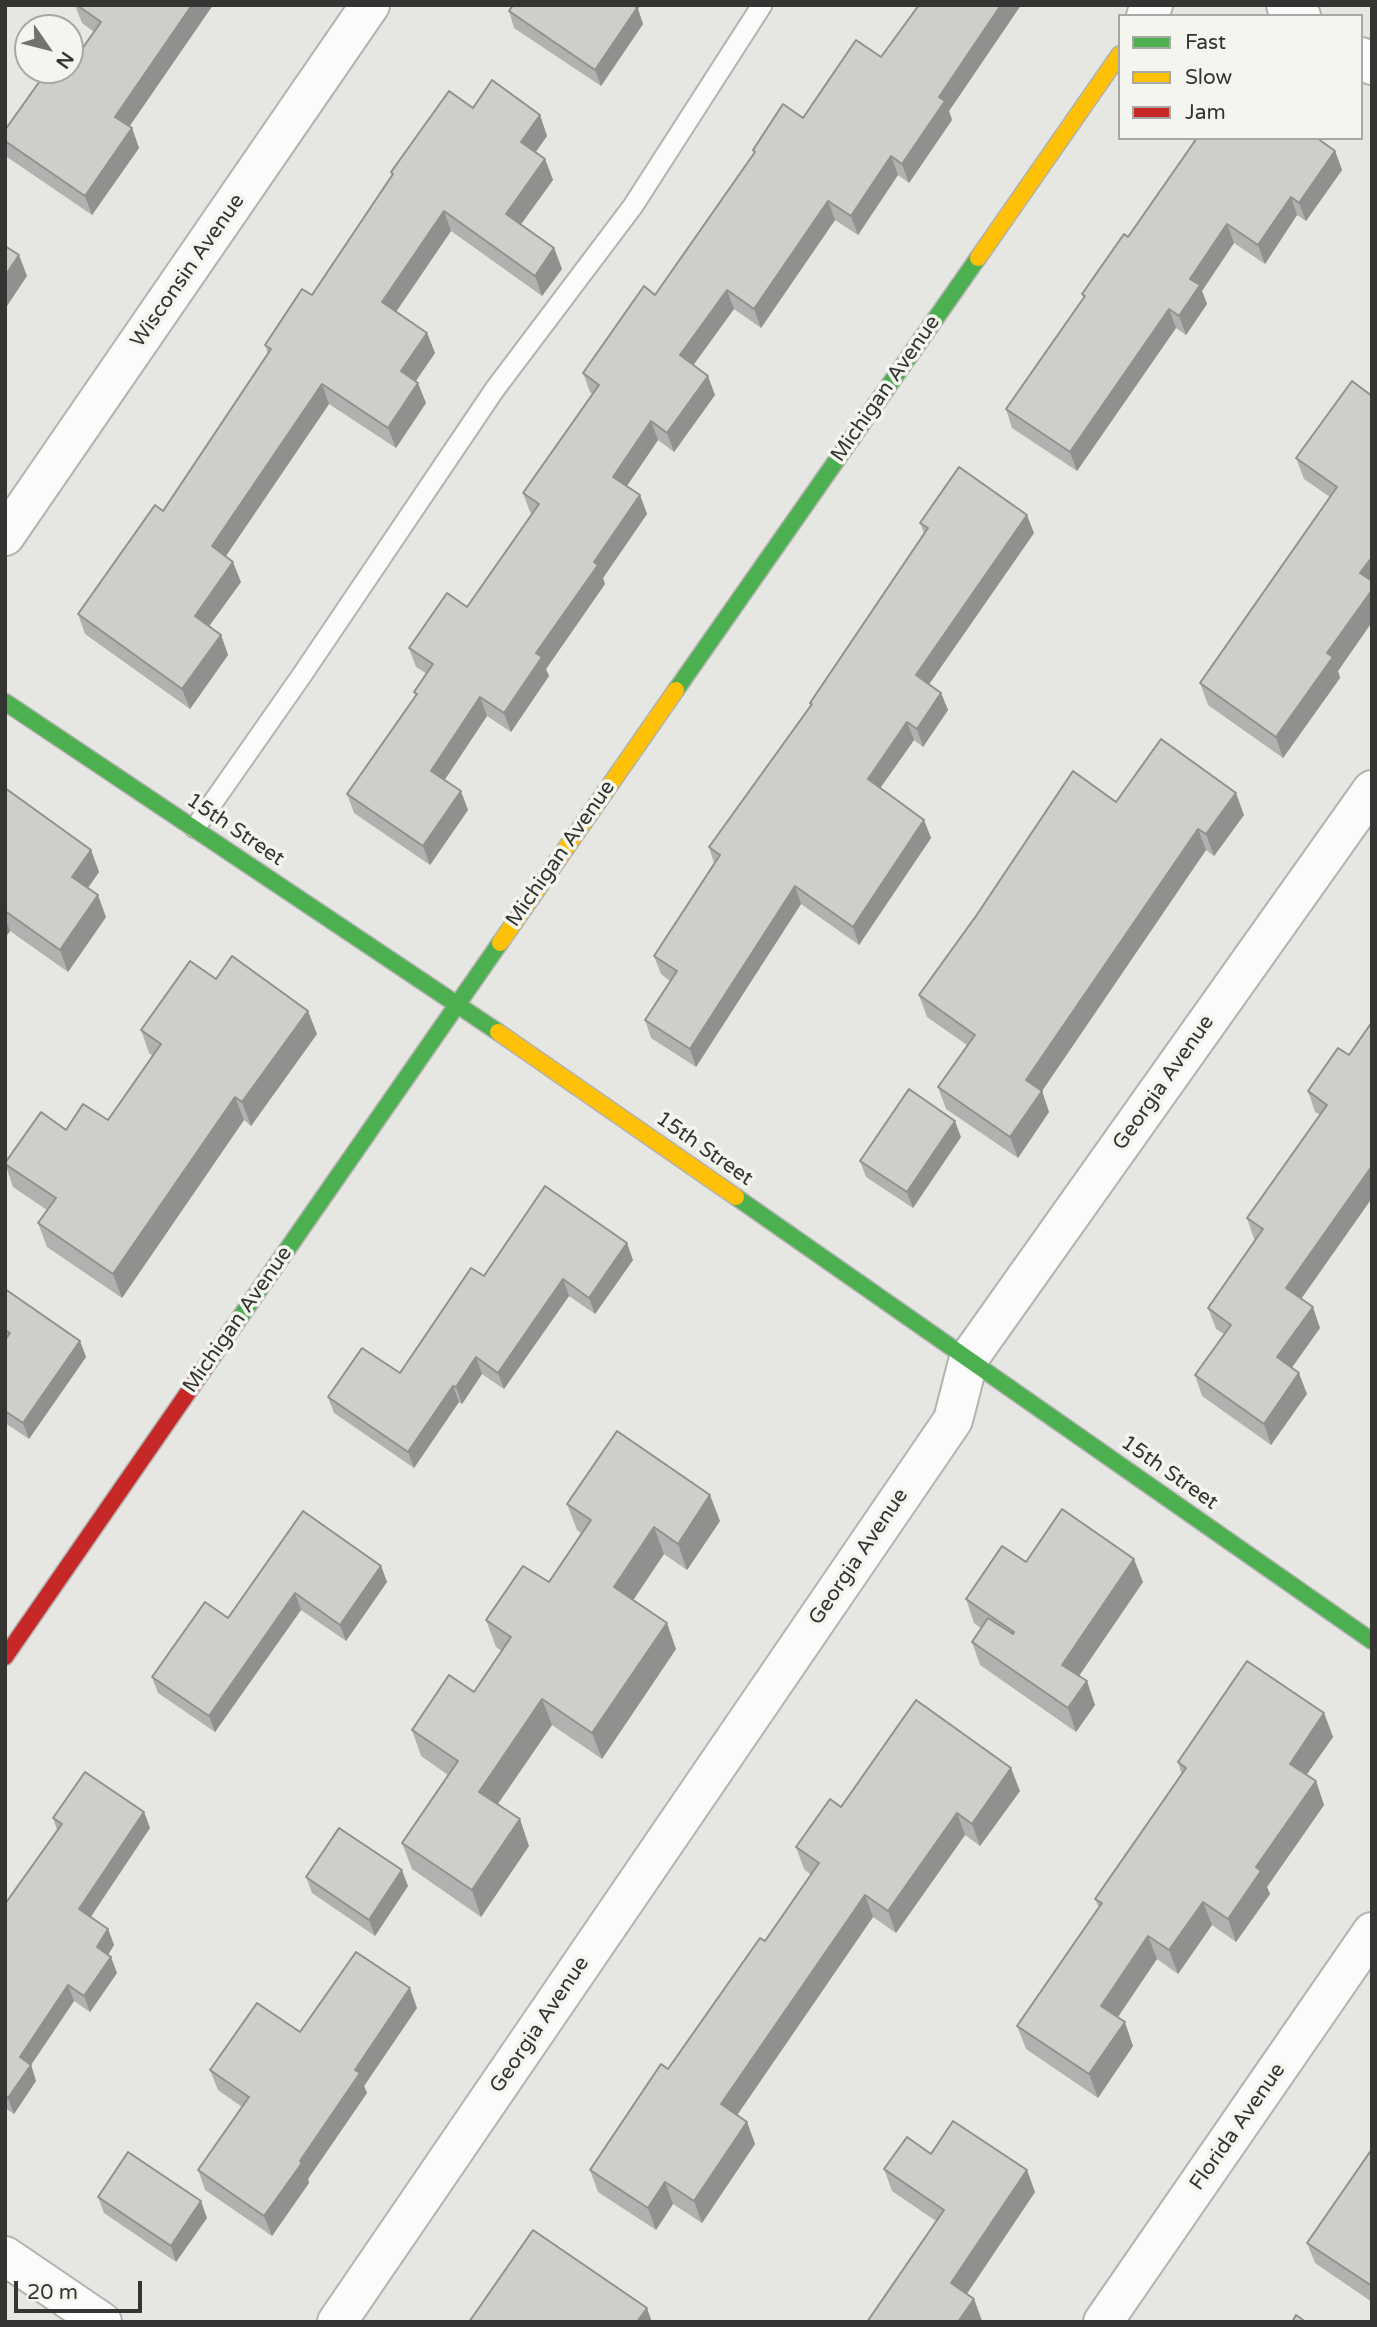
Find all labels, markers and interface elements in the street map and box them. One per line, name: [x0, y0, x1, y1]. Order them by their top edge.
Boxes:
north arrow: [14, 14, 84, 84]
legend: [1118, 14, 1363, 140]
text: Fast: [1185, 30, 1226, 55]
text: N: [51, 47, 78, 72]
text: Slow: [1185, 65, 1232, 90]
text: Jam: [1185, 100, 1226, 125]
street label: Wisconsin Avenue: [126, 189, 250, 353]
street label: Michigan Avenue: [826, 311, 946, 467]
street label: Michigan Avenue: [501, 776, 621, 932]
street label: 15th Street: [181, 788, 289, 872]
street label: Georgia Avenue: [1108, 1011, 1220, 1155]
street label: 15th Street: [651, 1106, 757, 1192]
street label: Michigan Avenue: [178, 1242, 298, 1398]
street label: 15th Street: [1116, 1430, 1222, 1516]
street label: Georgia Avenue: [804, 1484, 914, 1630]
street label: Georgia Avenue: [485, 1952, 595, 2098]
street label: Florida Avenue: [1185, 2059, 1291, 2195]
scale bar: [18, 2268, 145, 2312]
text: 20 m: [27, 2280, 78, 2305]

